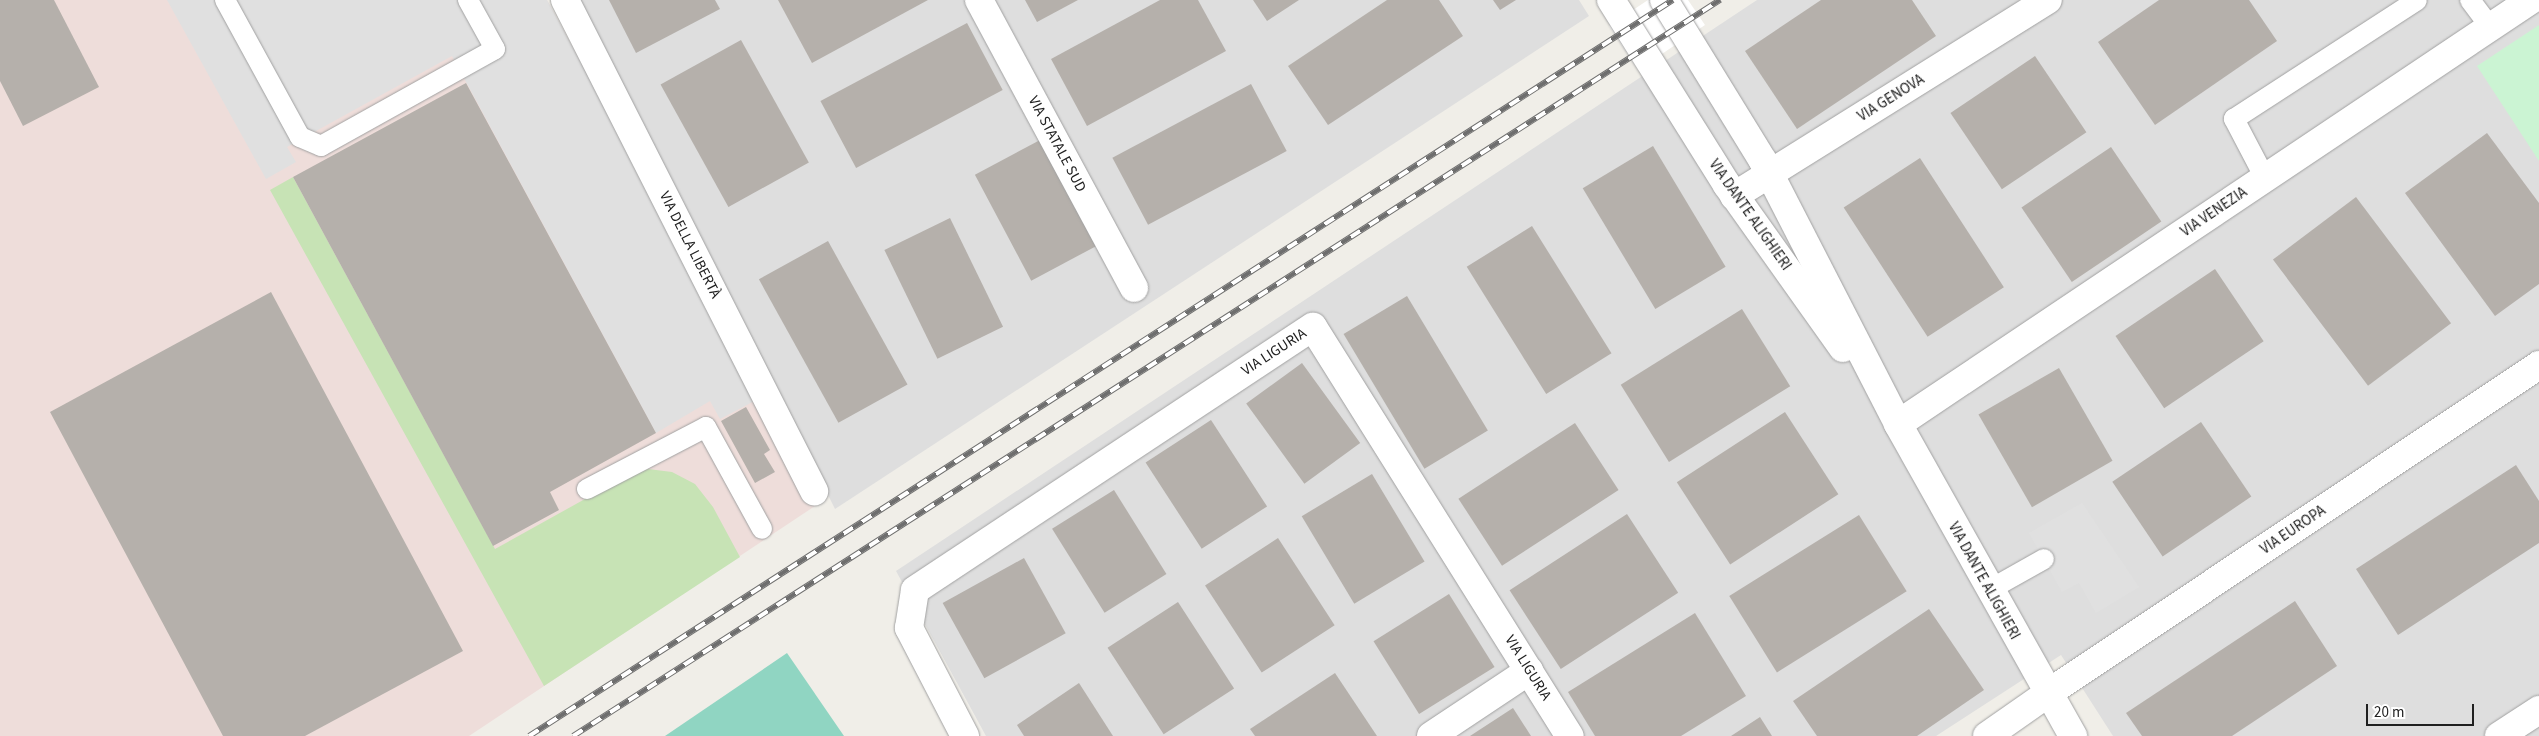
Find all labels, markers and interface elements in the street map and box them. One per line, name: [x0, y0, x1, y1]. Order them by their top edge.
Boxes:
street label: VIA GENOVA: [1854, 70, 1928, 126]
street label: VIA STATALE SUD: [1024, 93, 1090, 195]
street label: VIA DANTE ALIGHIERI: [1705, 156, 1795, 274]
street label: VIA VENEZIA: [2177, 183, 2251, 241]
street label: VIA DELLA LIBERTÀ: [655, 189, 725, 301]
street label: VIA LIGURIA: [1238, 324, 1310, 380]
street label: VIA EUROPA: [2257, 502, 2329, 558]
street label: VIA DANTE ALIGHIERI: [1944, 519, 2024, 643]
street label: VIA LIGURIA: [1501, 632, 1555, 704]
scale bar: [2369, 694, 2476, 726]
text: 20 m: [2374, 702, 2404, 723]

